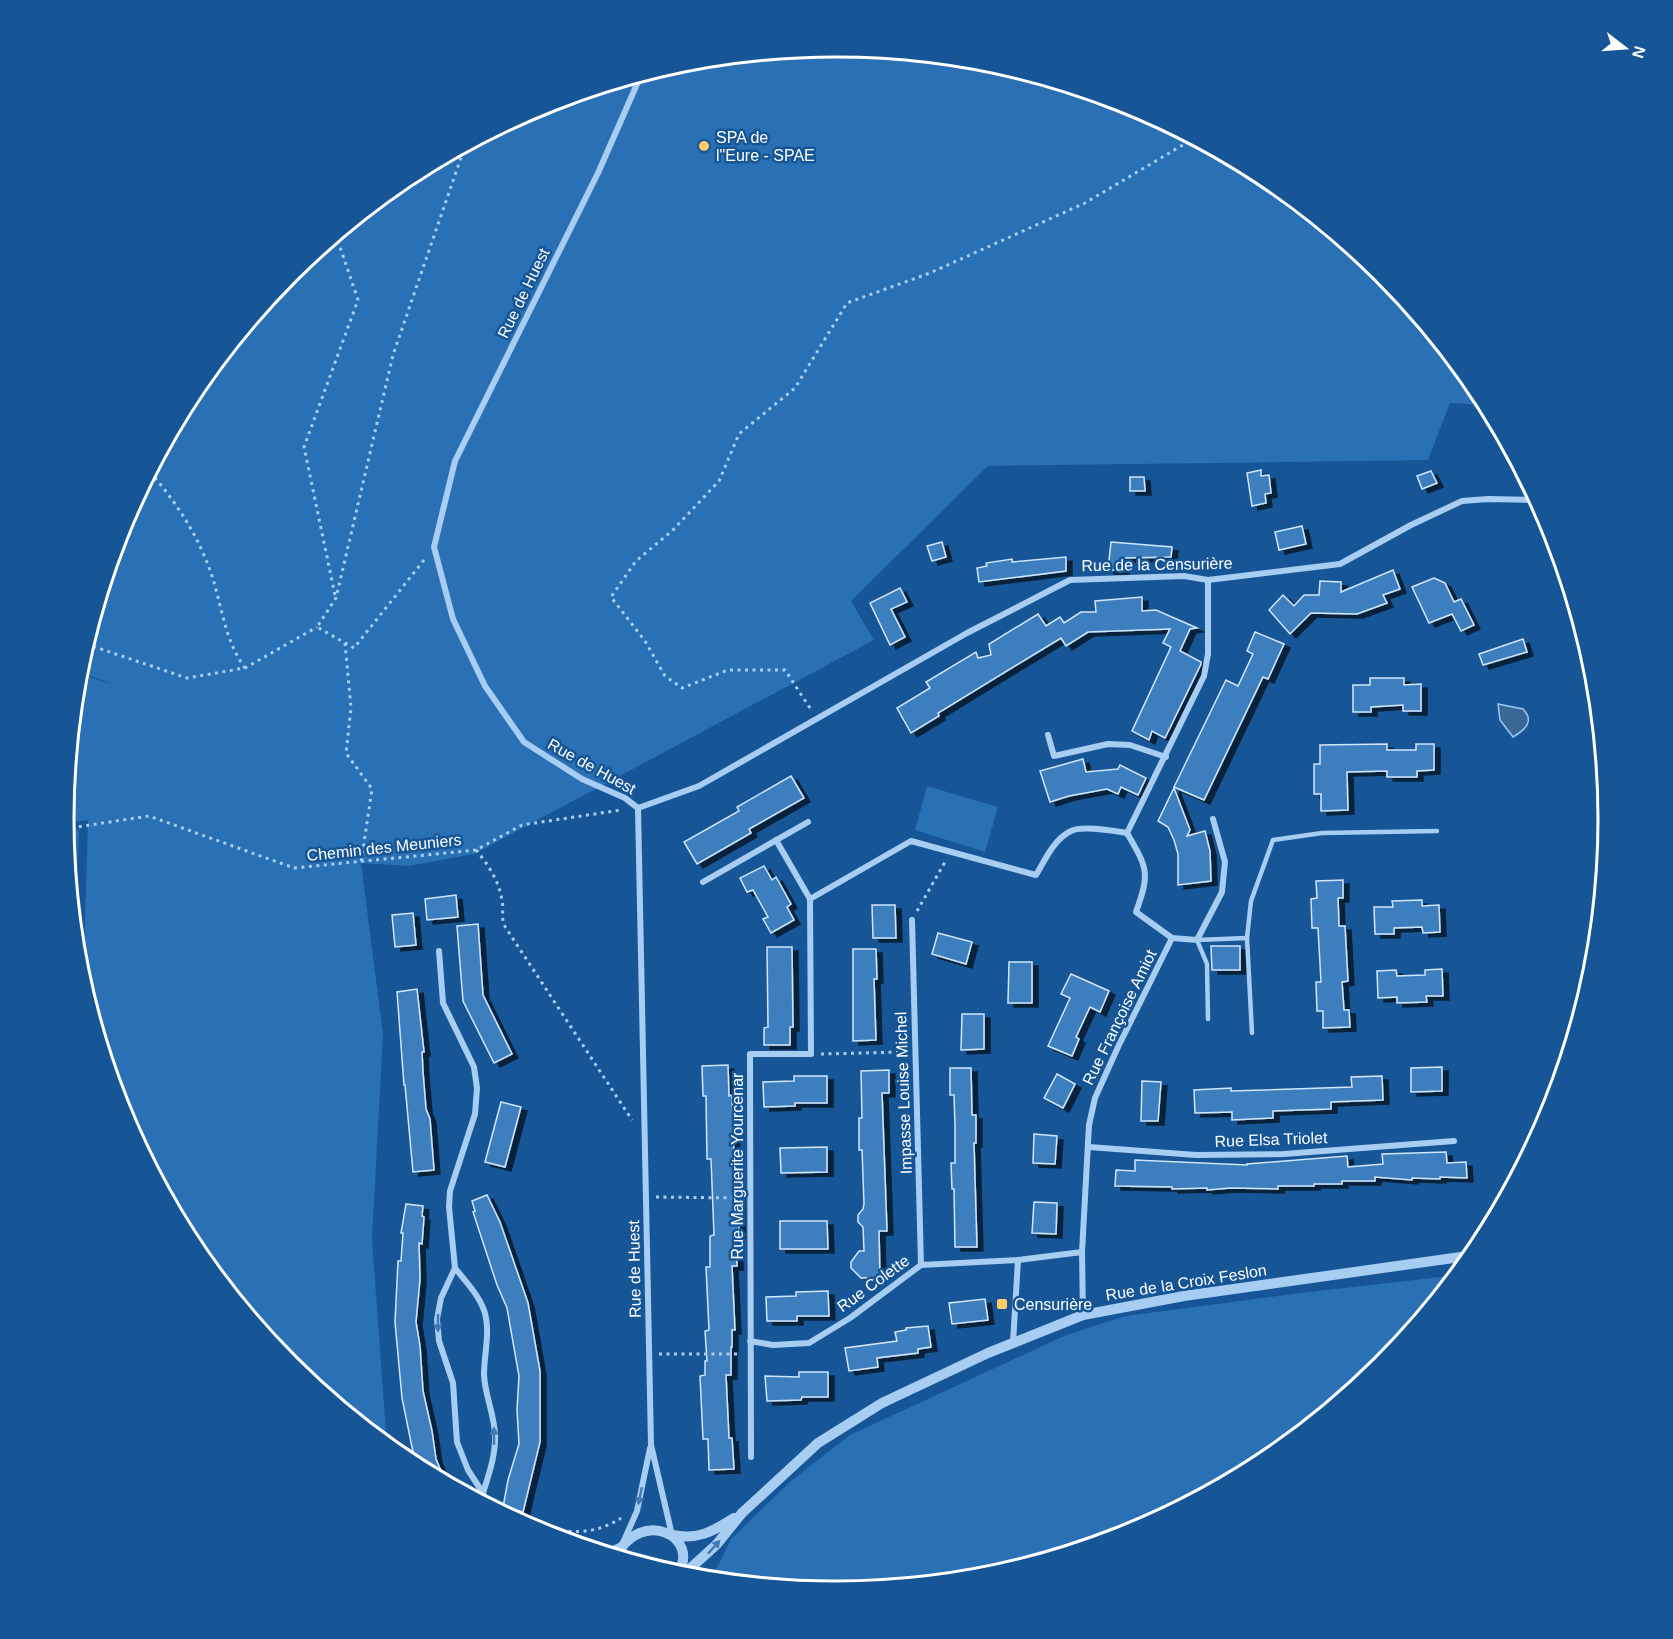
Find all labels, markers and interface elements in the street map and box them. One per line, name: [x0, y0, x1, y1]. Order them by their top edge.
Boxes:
north arrow: [1595, 18, 1655, 78]
text: N: [1629, 44, 1649, 60]
place label: SPA de l"Eure - SPAE: [716, 129, 815, 164]
marker: SPA de l"Eure - SPAE: [697, 139, 711, 153]
street label: Rue de Huest: [494, 245, 553, 341]
street label: Rue de la Censurière: [1081, 555, 1233, 574]
street label: Rue de Huest: [545, 735, 639, 798]
street label: Chemin des Meuniers: [306, 831, 462, 864]
street label: Rue Françoise Amiot: [1079, 946, 1160, 1088]
street label: Impasse Louise Michel: [892, 1011, 915, 1175]
street label: Rue Marguerite Yourcenar: [729, 1072, 746, 1259]
street label: Rue Elsa Triolet: [1214, 1129, 1328, 1150]
street label: Rue de Huest: [625, 1219, 644, 1318]
street label: Rue Colette: [834, 1252, 913, 1315]
street label: Rue de la Croix Feslon: [1104, 1261, 1268, 1304]
place label: Censurière: [1014, 1296, 1092, 1313]
marker: Censurière: [995, 1297, 1009, 1311]
one-way arrow: [433, 1314, 443, 1333]
one-way arrow: [489, 1426, 499, 1445]
one-way arrow: [635, 1487, 644, 1506]
one-way arrow: [707, 1539, 721, 1554]

